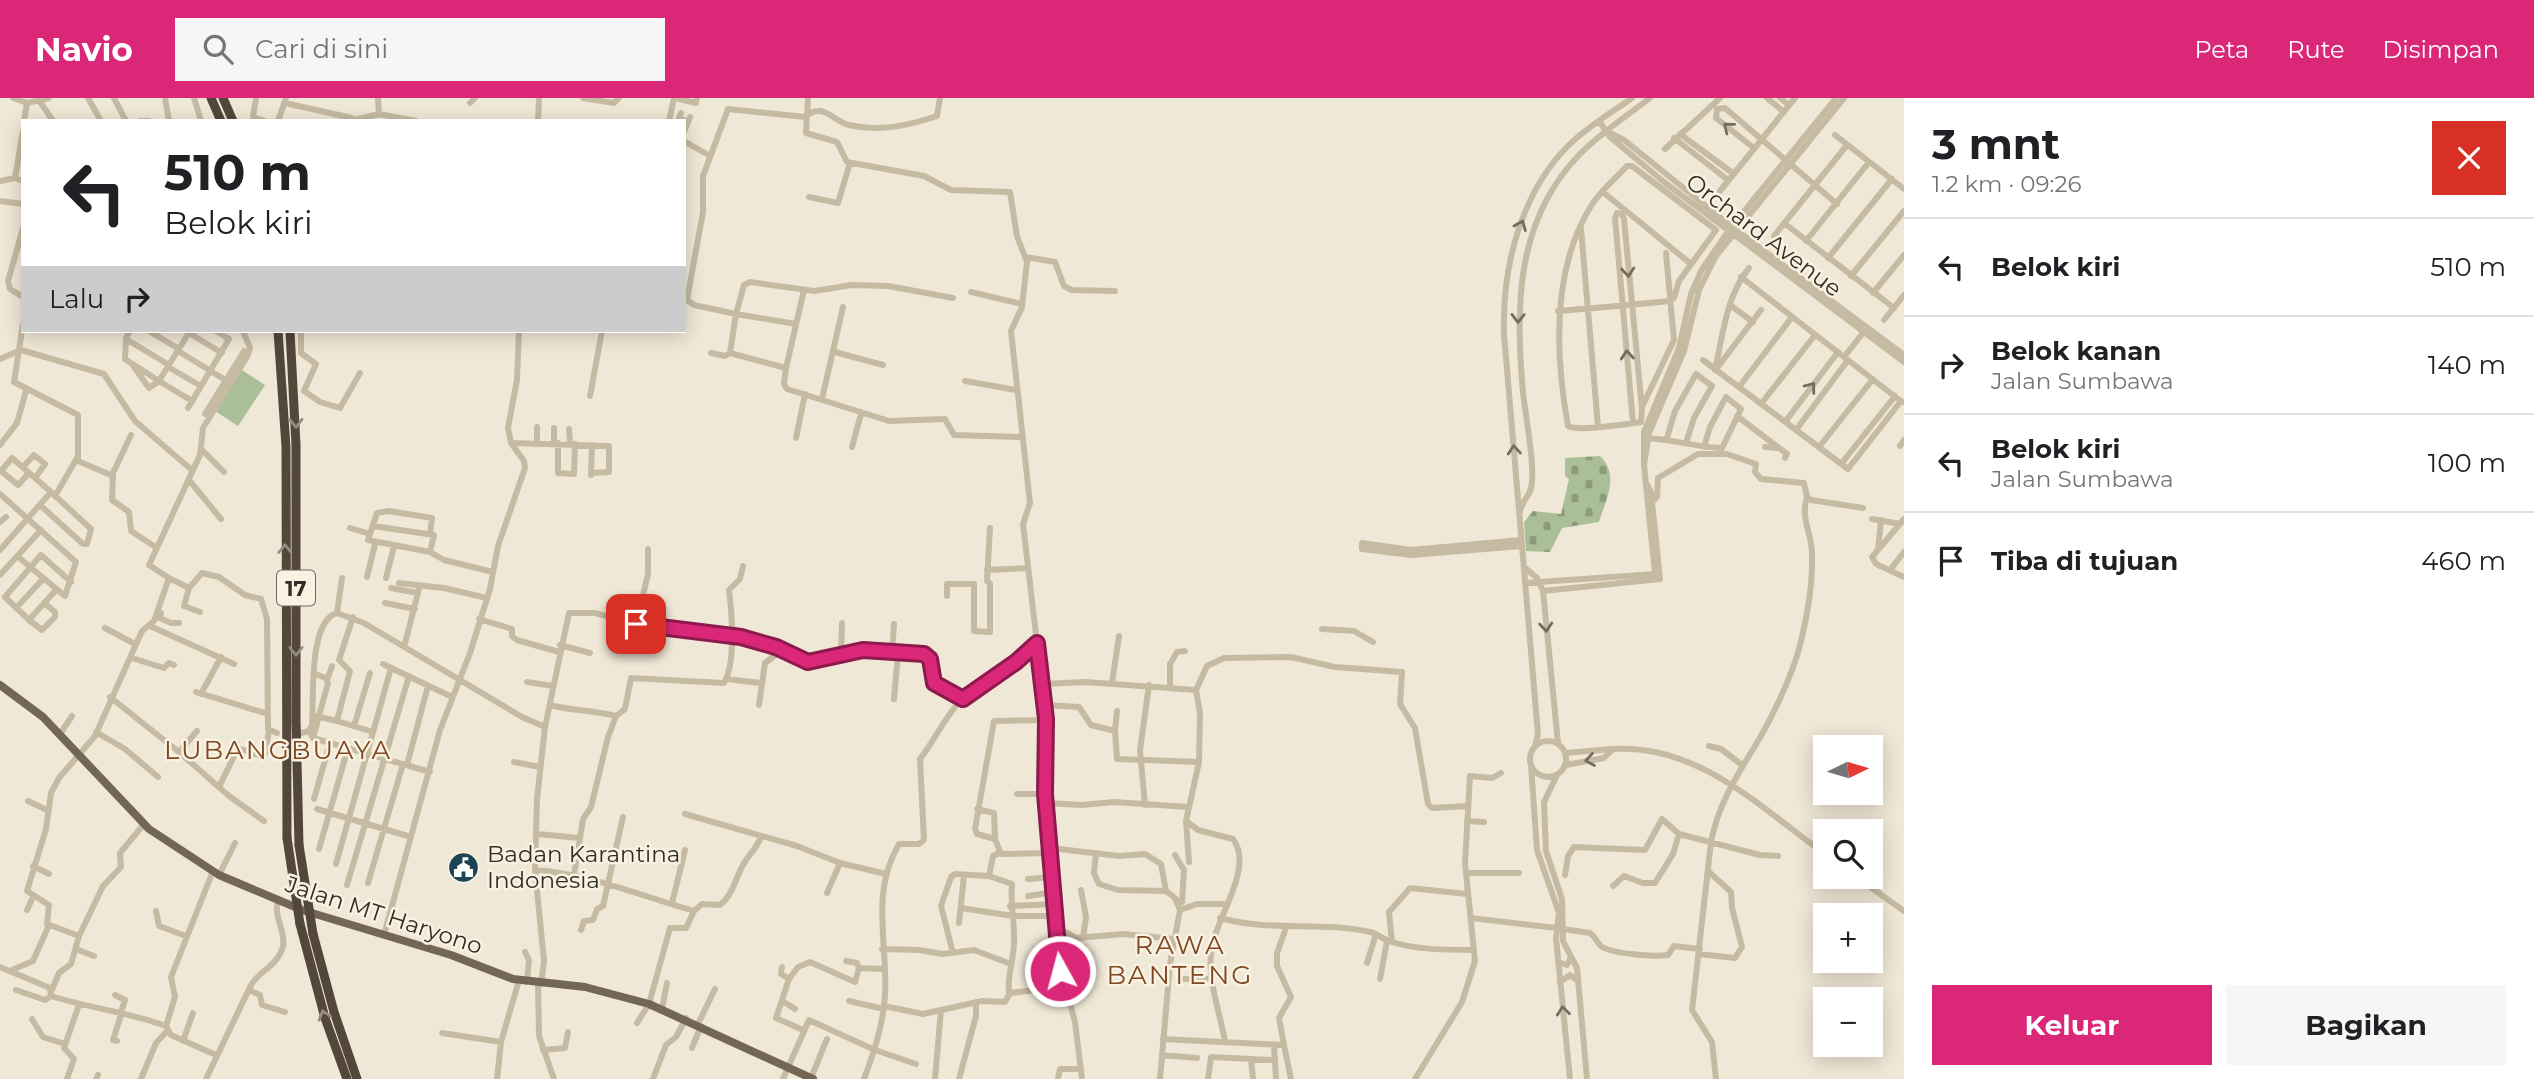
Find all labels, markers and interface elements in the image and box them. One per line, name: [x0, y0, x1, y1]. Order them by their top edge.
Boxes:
search box: [175, 18, 665, 81]
text: Navio: [35, 29, 133, 69]
icon: search: [199, 30, 237, 68]
text: Cari di sini: [255, 33, 388, 65]
text: Peta: [2194, 35, 2249, 64]
text: Rute: [2287, 35, 2345, 64]
text: Disimpan: [2383, 35, 2499, 64]
text: 3 mnt: [1932, 118, 2060, 170]
button: close: [2432, 121, 2506, 195]
one-way arrow: [1723, 123, 1735, 136]
text: 510 m: [164, 143, 311, 202]
icon: left: [49, 147, 140, 238]
street label: Orchard Avenue: [1681, 167, 1847, 303]
text: 1.2 km · 09:26: [1932, 170, 2081, 198]
text: Belok kiri: [164, 203, 313, 242]
one-way arrow: [1512, 220, 1526, 232]
icon: left: [1932, 248, 1970, 286]
text: Belok kiri: [1991, 251, 2120, 283]
text: 510 m: [2430, 251, 2506, 283]
one-way arrow: [1620, 266, 1635, 277]
icon: right: [118, 280, 156, 318]
text: Lalu: [49, 283, 104, 315]
one-way arrow: [1510, 313, 1526, 324]
text: Belok kanan: [1991, 335, 2161, 367]
icon: right: [1932, 346, 1970, 384]
one-way arrow: [1620, 349, 1635, 360]
text: 140 m: [2428, 349, 2506, 381]
text: Jalan Sumbawa: [1991, 367, 2174, 395]
one-way arrow: [1803, 382, 1816, 395]
one-way arrow: [288, 418, 303, 429]
text: Belok kiri: [1991, 433, 2120, 465]
one-way arrow: [1507, 444, 1522, 455]
icon: left: [1932, 444, 1970, 482]
text: 100 m: [2428, 447, 2506, 479]
text: Jalan Sumbawa: [1991, 465, 2174, 493]
icon: arrive: [1932, 542, 1970, 580]
one-way arrow: [277, 543, 293, 554]
text: Tiba di tujuan: [1991, 545, 2178, 577]
text: 460 m: [2421, 545, 2506, 577]
road number: 17: [277, 570, 315, 606]
pin: [606, 594, 666, 654]
icon: arrive: [617, 605, 655, 643]
one-way arrow: [1538, 622, 1553, 633]
one-way arrow: [288, 646, 304, 656]
district label: LUBANGBUAYA: [164, 734, 392, 766]
north arrow: [1813, 735, 1883, 805]
map controls: [1813, 735, 1883, 1057]
one-way arrow: [1584, 752, 1596, 767]
button: search: [1813, 819, 1883, 889]
place label: Badan Karantina Indonesia: [487, 840, 680, 894]
public building icon: Badan Karantina Indonesia: [447, 850, 481, 884]
street label: Jalan MT Haryono: [281, 870, 486, 960]
button: +: [1813, 903, 1883, 973]
district label: RAWA BANTENG: [1107, 929, 1253, 991]
position arrow: [1023, 934, 1097, 1008]
button: Keluar: [1932, 985, 2212, 1065]
button: Bagikan: [2226, 985, 2506, 1065]
button: −: [1813, 987, 1883, 1057]
one-way arrow: [1556, 1005, 1571, 1016]
one-way arrow: [318, 1009, 332, 1021]

